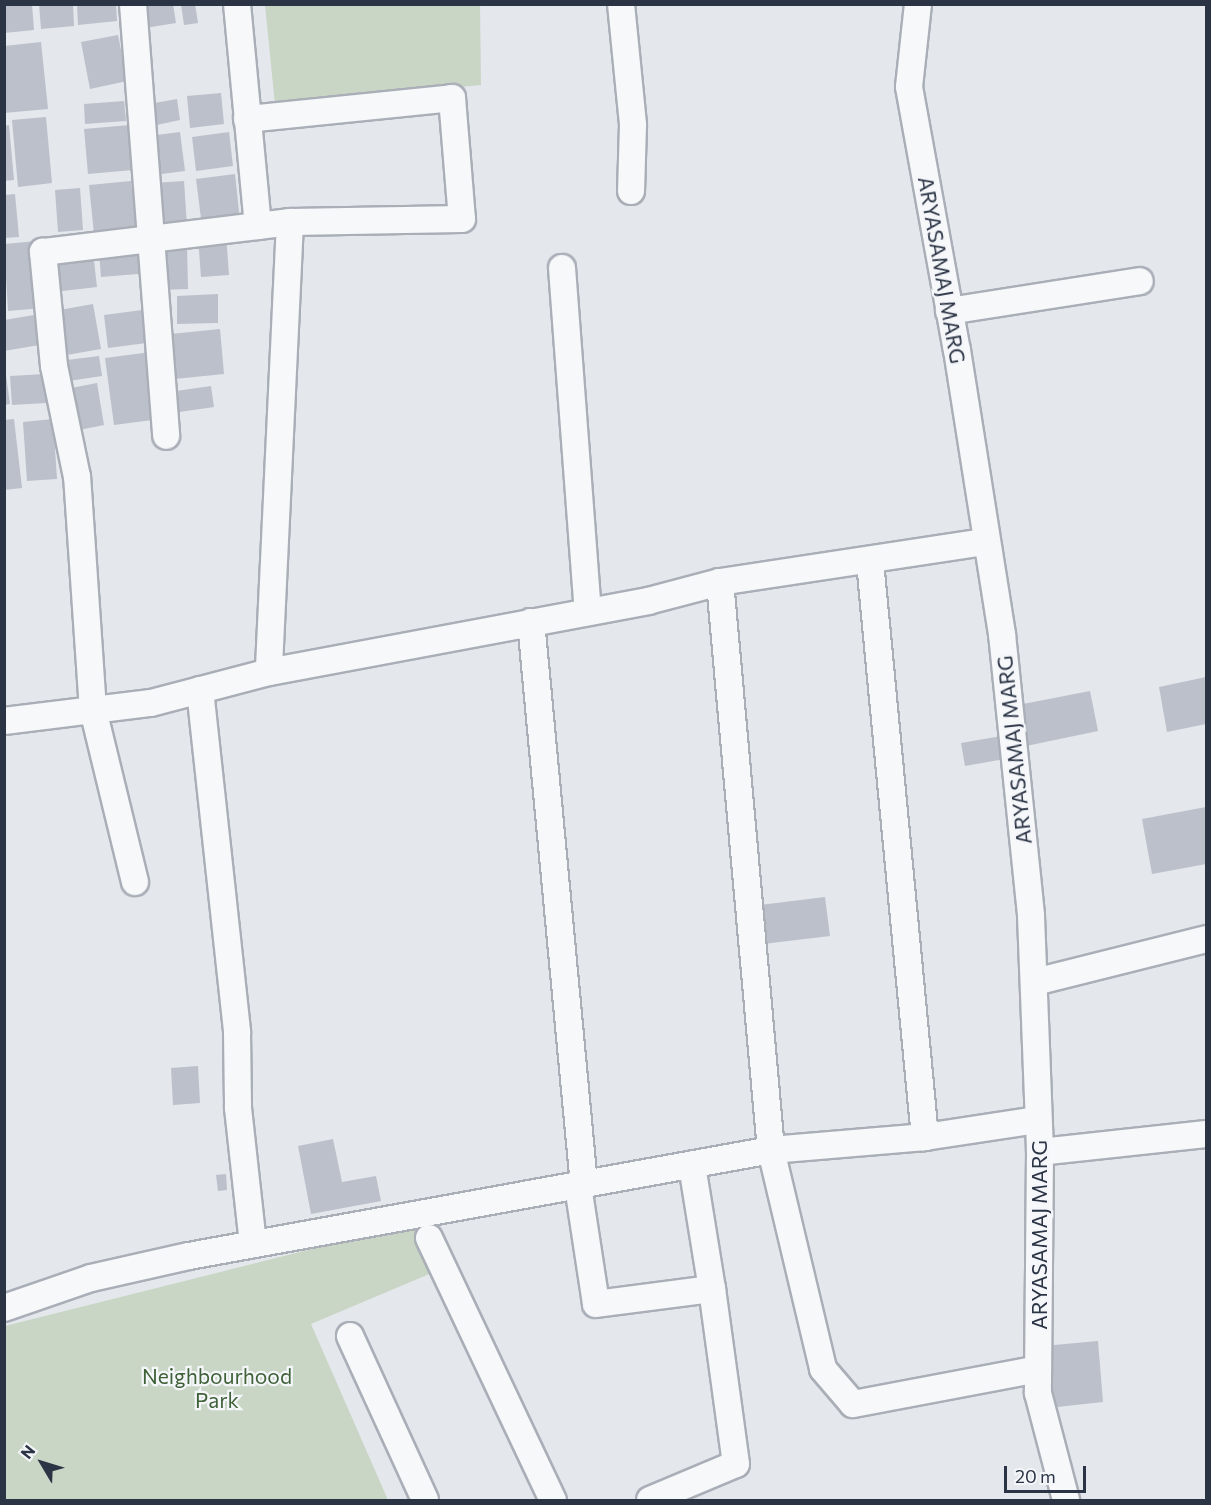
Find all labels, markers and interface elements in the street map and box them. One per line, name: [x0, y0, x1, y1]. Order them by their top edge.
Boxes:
street label: ARYASAMAJ MARG: [913, 174, 971, 366]
street label: ARYASAMAJ MARG: [992, 654, 1036, 846]
street label: ARYASAMAJ MARG: [1026, 1140, 1052, 1330]
park label: Neighbourhood Park: [142, 1363, 292, 1413]
north arrow: [12, 1433, 72, 1493]
text: N: [16, 1441, 39, 1462]
scale bar: [1007, 1454, 1090, 1492]
text: 20 m: [1015, 1465, 1056, 1487]

